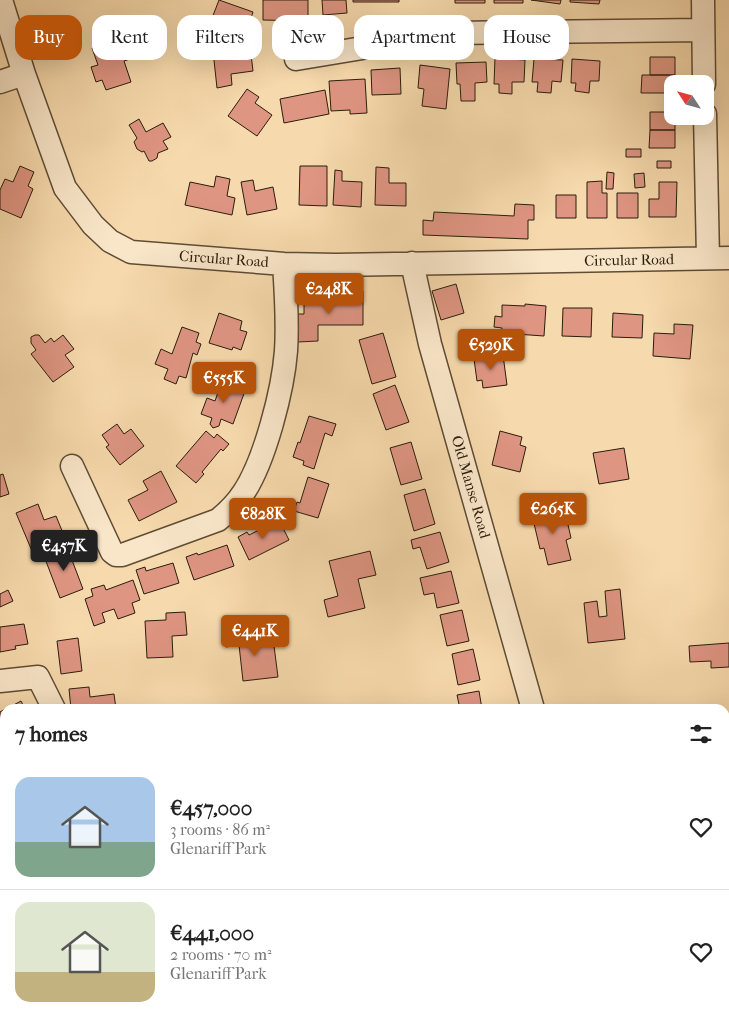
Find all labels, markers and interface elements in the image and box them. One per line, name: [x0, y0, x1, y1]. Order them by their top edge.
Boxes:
chip: Buy: [15, 15, 82, 60]
chip: Rent: [92, 15, 167, 60]
chip: Filters: [177, 15, 262, 60]
chip: New: [272, 15, 344, 60]
chip: Apartment: [354, 15, 474, 60]
chip: House: [484, 15, 569, 60]
north arrow: [664, 75, 714, 125]
map controls: [664, 75, 714, 125]
street label: Circular Road: [179, 247, 270, 271]
street label: Circular Road: [584, 250, 675, 270]
pin: €248K: [294, 272, 364, 315]
text: €248K: [306, 279, 352, 298]
pin: €529K: [456, 328, 526, 371]
text: €529K: [469, 335, 513, 354]
pin: €555K: [189, 362, 259, 404]
text: €555K: [203, 368, 245, 387]
street label: Old Manse Road: [448, 433, 495, 541]
pin: €265K: [518, 492, 588, 535]
pin: €828K: [228, 498, 298, 540]
text: €265K: [531, 499, 575, 518]
text: €828K: [240, 504, 286, 523]
pin: €457K: [29, 530, 99, 572]
text: €457K: [42, 536, 86, 555]
pin: €441K: [220, 614, 290, 657]
text: €441K: [232, 621, 278, 640]
icon: filters: [687, 720, 715, 748]
text: 7 homes: [15, 722, 87, 746]
text: €457,000: [170, 796, 252, 820]
icon: home: [55, 797, 115, 857]
icon: heart: [687, 813, 715, 841]
text: 3 rooms · 86 m²: [170, 820, 270, 839]
text: Glenariff Park: [170, 839, 266, 858]
text: €441,000: [170, 921, 254, 945]
icon: home: [55, 922, 115, 982]
icon: heart: [687, 938, 715, 966]
text: 2 rooms · 70 m²: [170, 945, 272, 964]
text: Glenariff Park: [170, 964, 266, 983]

